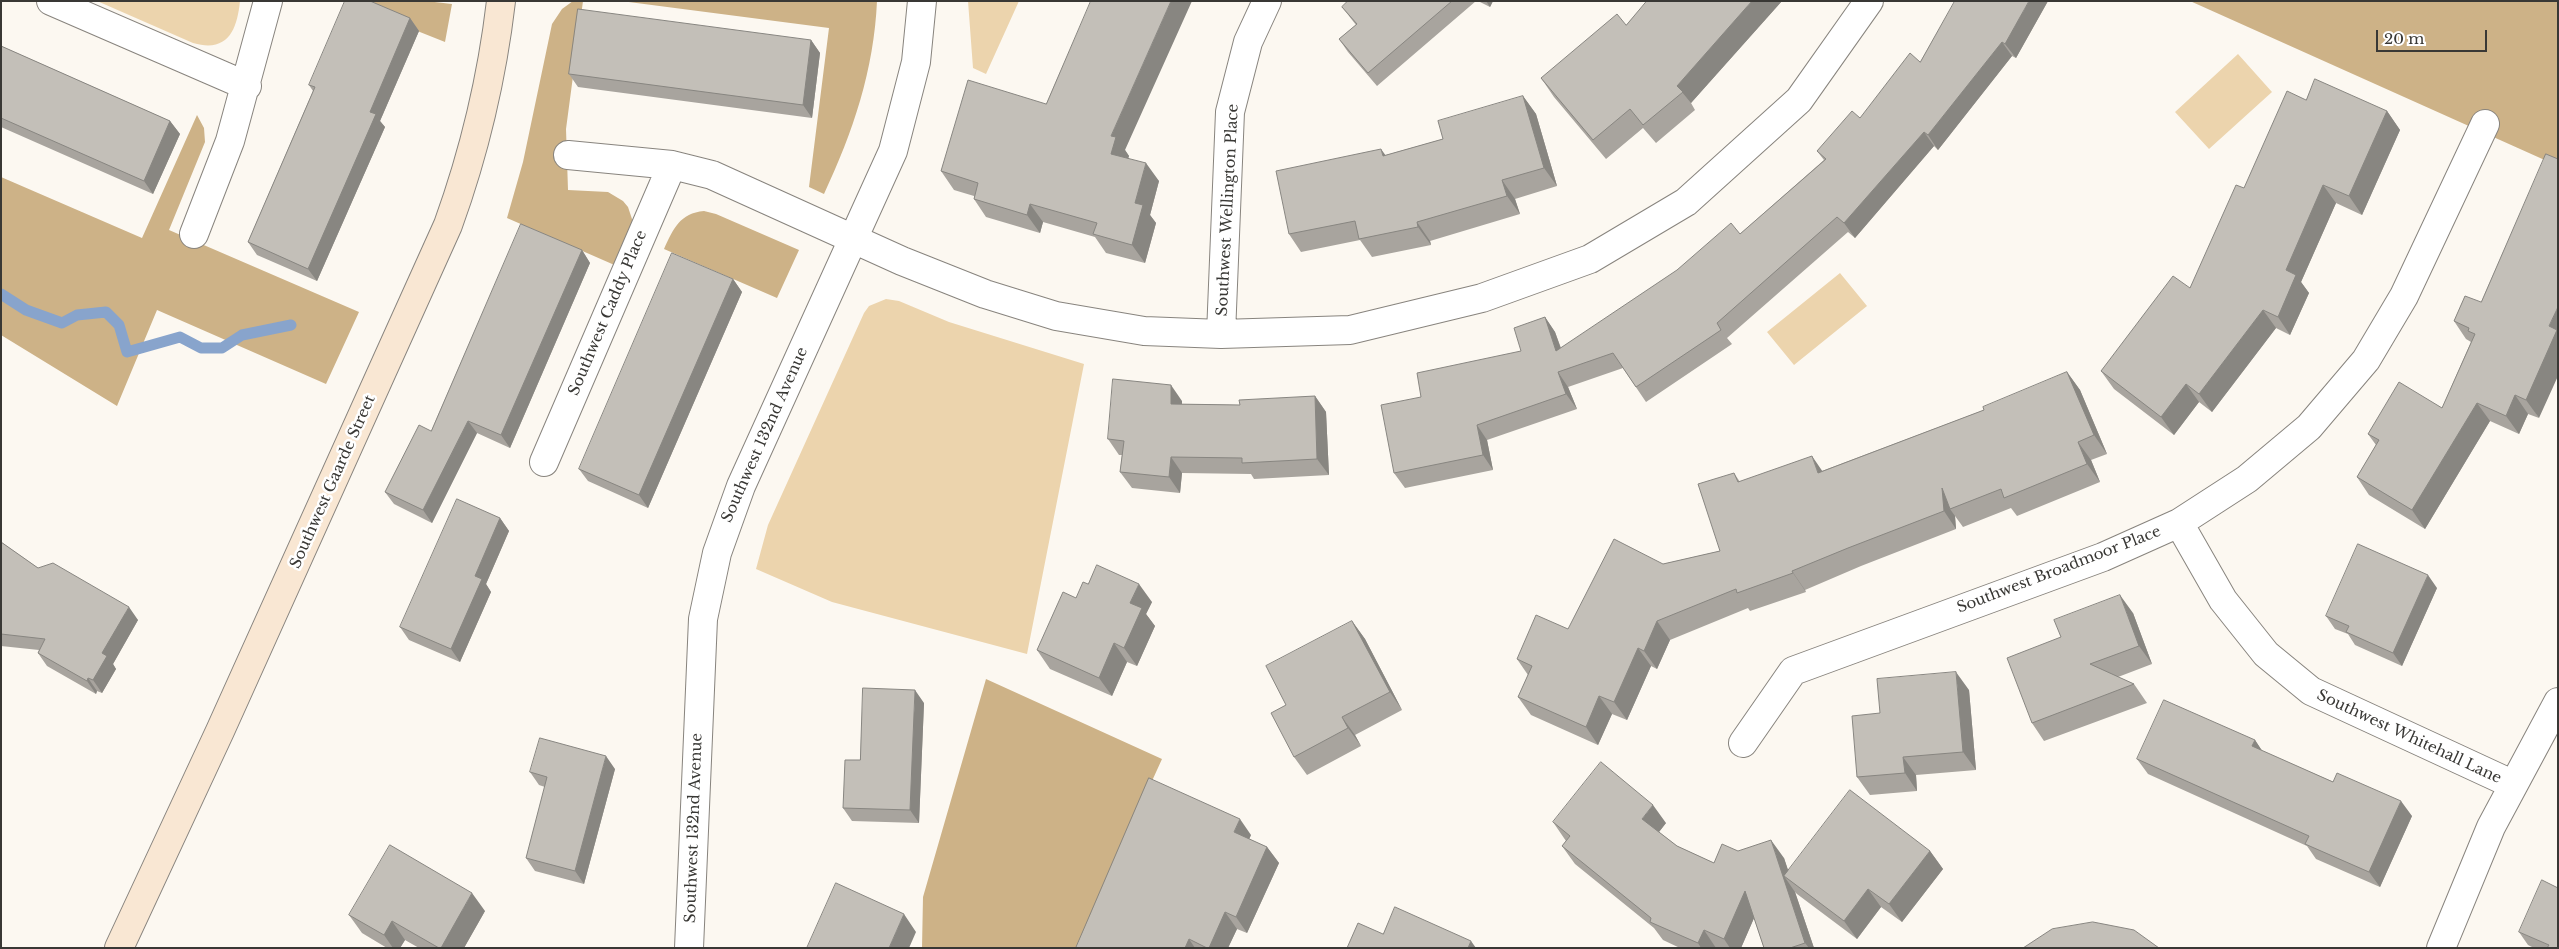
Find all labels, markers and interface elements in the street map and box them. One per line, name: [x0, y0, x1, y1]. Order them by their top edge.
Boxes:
scale bar: [2379, 20, 2490, 52]
text: 20 m: [2384, 29, 2424, 48]
street label: Southwest Wellington Place: [1213, 103, 1243, 317]
street label: Southwest Caddy Place: [565, 228, 651, 398]
street label: Southwest 132nd Avenue: [718, 344, 812, 526]
street label: Southwest Gaarde Street: [287, 392, 379, 572]
street label: Southwest Broadmoor Place: [1954, 523, 2164, 617]
street label: Southwest Whitehall Lane: [2314, 686, 2504, 788]
street label: Southwest 132nd Avenue: [682, 733, 706, 923]

